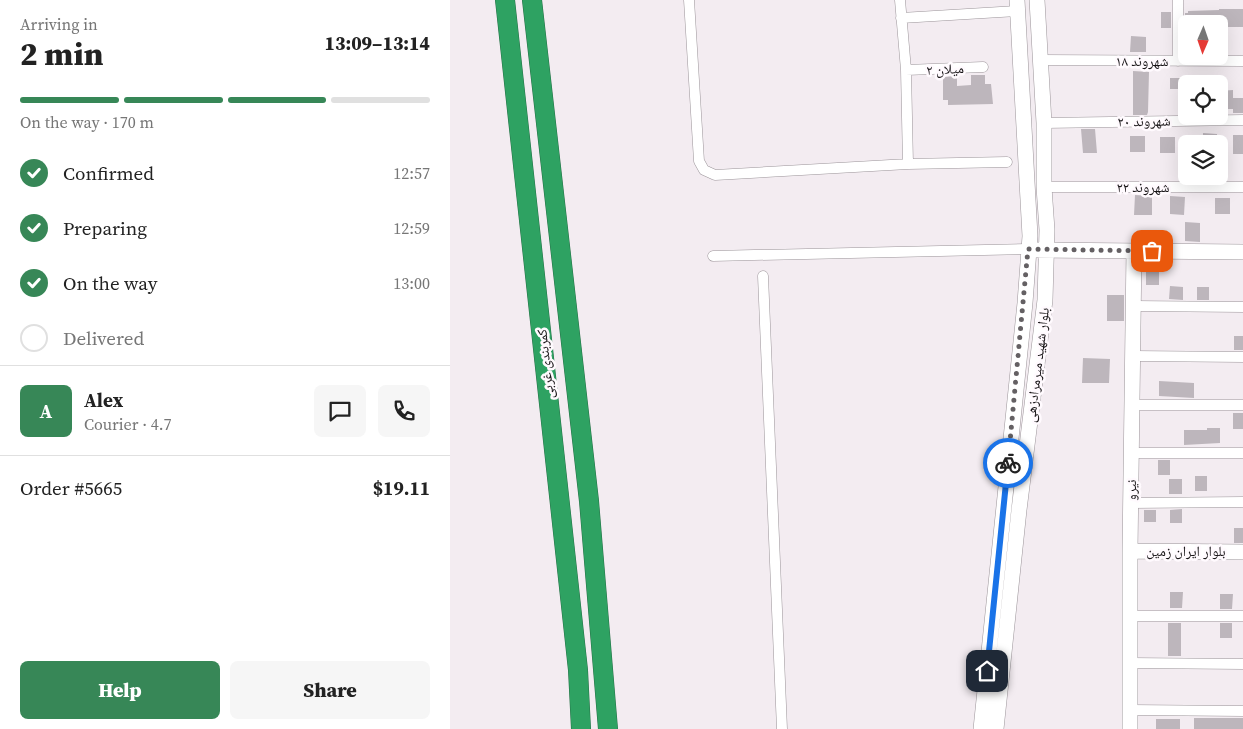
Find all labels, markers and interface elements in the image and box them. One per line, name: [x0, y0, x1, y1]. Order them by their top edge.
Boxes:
text: Arriving in: [20, 13, 98, 35]
north arrow: [1178, 15, 1228, 65]
map controls: [1178, 15, 1228, 185]
text: 13:09–13:14: [325, 30, 430, 56]
text: 2 min: [20, 32, 103, 76]
street label: شهروند ۱۸: [1115, 51, 1169, 71]
street label: میلان ۲: [926, 58, 964, 80]
button: locate: [1178, 75, 1228, 125]
text: On the way · 170 m: [20, 111, 154, 133]
street label: شهروند ۲۰: [1117, 111, 1171, 131]
button: layers: [1178, 135, 1228, 185]
icon: check: [20, 159, 48, 187]
text: Confirmed: [63, 160, 154, 186]
text: 12:57: [393, 162, 430, 184]
street label: شهروند ۲۲: [1116, 177, 1170, 197]
icon: check: [20, 214, 48, 242]
text: Preparing: [63, 215, 147, 241]
text: 12:59: [393, 217, 430, 239]
pin: [1131, 230, 1173, 272]
icon: bag: [1138, 237, 1166, 265]
icon: check: [20, 269, 48, 297]
text: On the way: [63, 270, 158, 296]
text: 13:00: [393, 272, 430, 294]
street label: بلوار شهید میرمرادزهی: [1020, 306, 1054, 424]
text: Delivered: [63, 325, 144, 351]
street label: کمربندی غربی: [531, 328, 559, 400]
button: chat: [314, 385, 366, 437]
button: phone: [378, 385, 430, 437]
text: Alex: [84, 387, 123, 413]
text: A: [40, 398, 52, 424]
text: Courier · 4.7: [84, 413, 172, 435]
courier: [983, 438, 1033, 488]
icon: bike: [994, 449, 1022, 477]
text: Order #5665: [20, 475, 122, 501]
text: $19.11: [373, 475, 430, 501]
street label: نیرو: [1121, 479, 1141, 501]
street label: بلوار ایران زمین: [1146, 541, 1226, 561]
pin: [966, 650, 1008, 692]
icon: home: [973, 657, 1001, 685]
button: Help: [20, 661, 220, 719]
button: Share: [230, 661, 430, 719]

